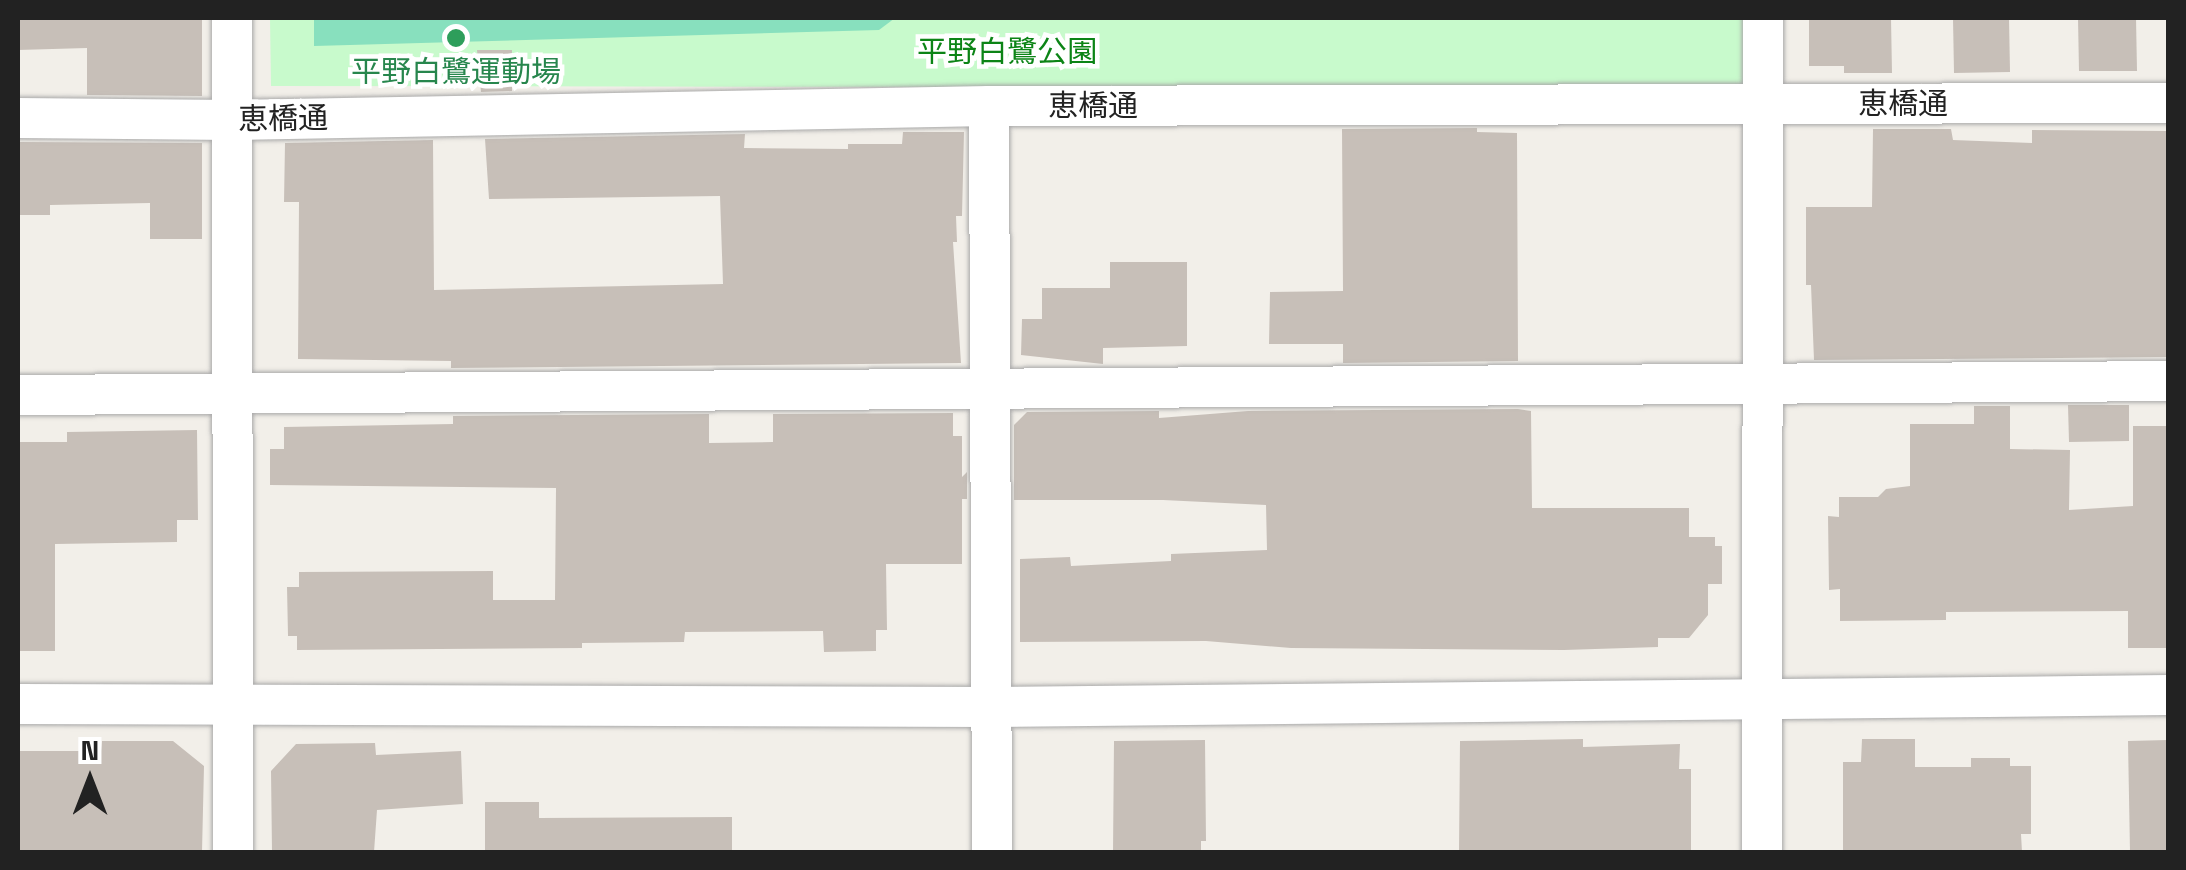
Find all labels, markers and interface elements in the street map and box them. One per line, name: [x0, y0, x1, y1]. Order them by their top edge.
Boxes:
marker: 平野白鷺運動場: [445, 27, 467, 49]
park label: 平野白鷺公園: [917, 34, 1097, 70]
place label: 平野白鷺運動場: [351, 54, 561, 90]
street label: 恵橋通: [1858, 86, 1948, 122]
street label: 恵橋通: [1048, 88, 1138, 124]
street label: 恵橋通: [238, 100, 328, 138]
north arrow: [40, 730, 140, 830]
text: N: [81, 732, 99, 768]

